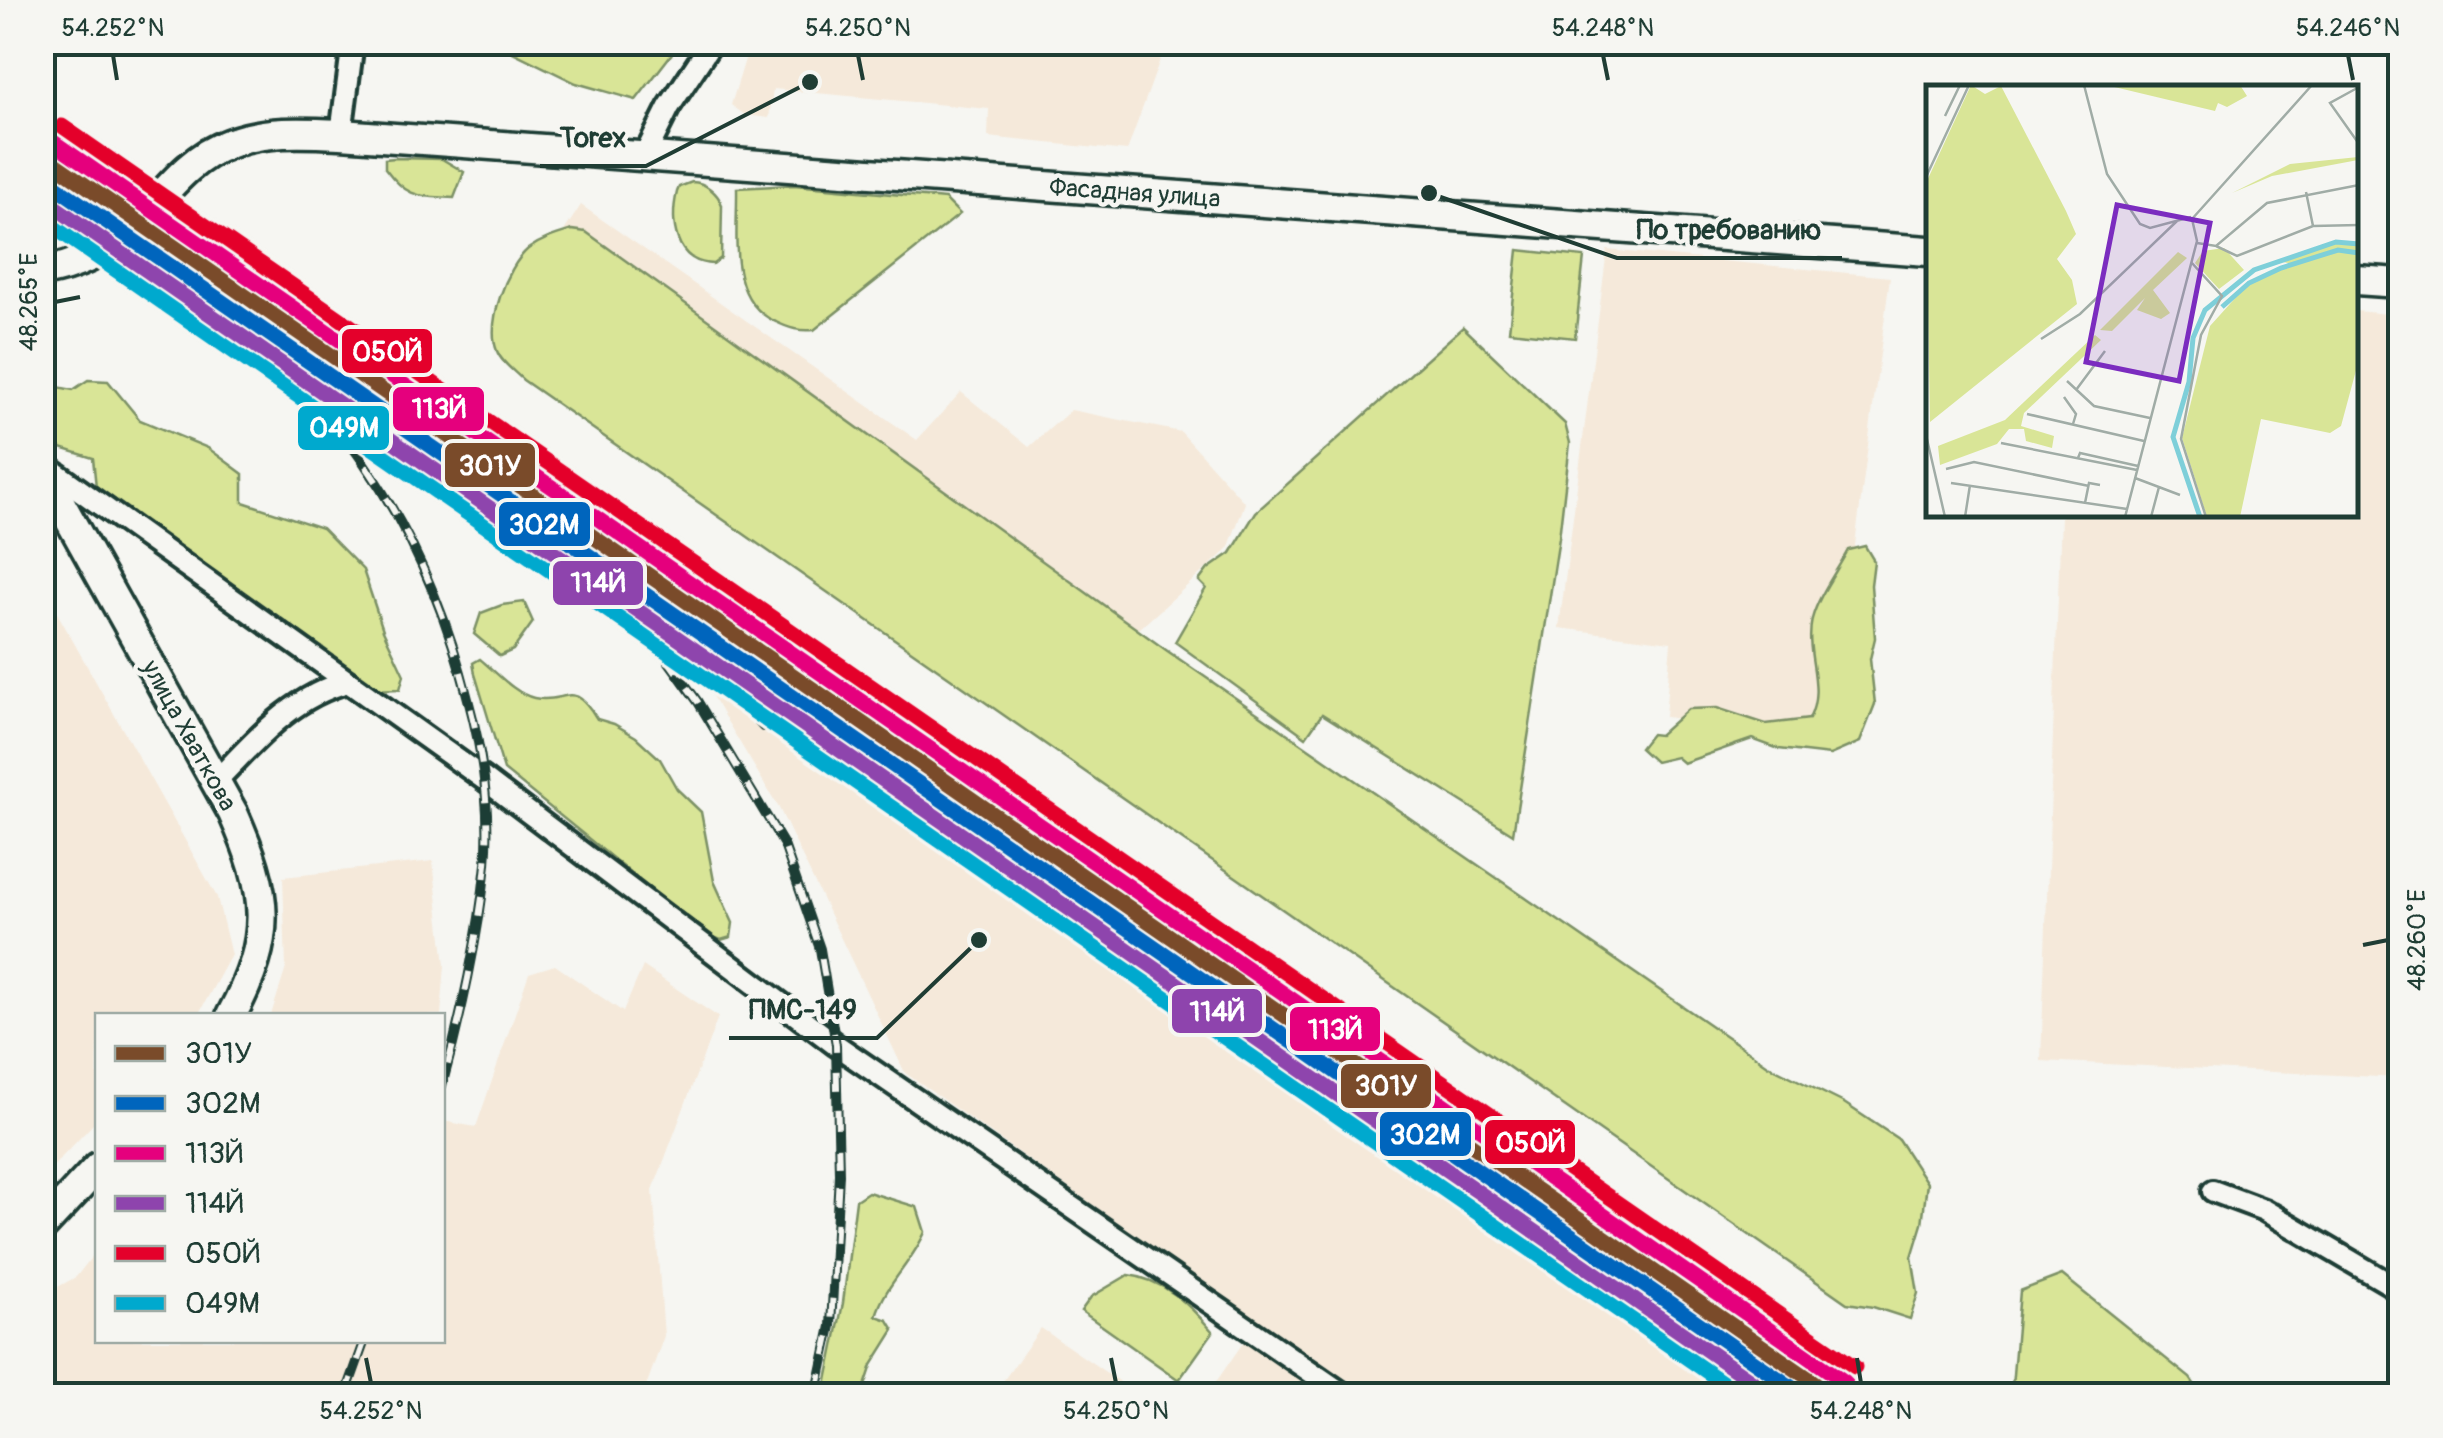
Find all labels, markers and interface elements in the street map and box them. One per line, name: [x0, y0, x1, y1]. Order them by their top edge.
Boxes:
text: 54.252°N: [62, 13, 164, 44]
text: 54.250°N: [805, 13, 911, 44]
text: 54.248°N: [1552, 13, 1654, 44]
text: 54.246°N: [2296, 13, 2400, 44]
inset map: [1926, 85, 2358, 518]
callout: Torex: [540, 108, 646, 166]
text: Torex: [559, 121, 626, 156]
street label: Фасадная улица: [1048, 172, 1221, 215]
callout: По требованию: [1617, 200, 1842, 258]
text: По требованию: [1636, 213, 1822, 248]
text: 48.265°E: [14, 253, 45, 351]
line badge: 050Й: [340, 327, 434, 375]
text: 050Й: [352, 335, 422, 370]
line badge: 113Й: [391, 385, 486, 433]
text: 113Й: [412, 392, 466, 427]
line badge: 049М: [296, 404, 391, 452]
text: 049М: [309, 411, 379, 446]
line badge: 301У: [443, 441, 537, 489]
text: 301У: [459, 449, 521, 484]
line badge: 302М: [497, 500, 592, 548]
text: 302М: [509, 508, 579, 543]
line badge: 114Й: [551, 559, 645, 607]
text: 114Й: [571, 566, 626, 601]
street label: улица Хваткова: [134, 654, 243, 817]
text: 48.260°E: [2402, 889, 2433, 991]
callout: ПМС-149: [729, 980, 877, 1038]
line badge: 114Й: [1170, 987, 1264, 1035]
text: ПМС-149: [749, 993, 857, 1028]
text: 114Й: [1190, 995, 1245, 1030]
line badge: 113Й: [1288, 1005, 1382, 1053]
legend: [95, 1013, 445, 1343]
text: 113Й: [1308, 1013, 1362, 1048]
text: 301У: [185, 1035, 252, 1072]
line badge: 301У: [1339, 1062, 1433, 1110]
text: 301У: [1355, 1069, 1417, 1104]
text: 302М: [185, 1085, 261, 1122]
line badge: 302М: [1378, 1110, 1473, 1158]
text: 302М: [1390, 1118, 1460, 1153]
line badge: 050Й: [1483, 1118, 1577, 1166]
text: 050Й: [1495, 1126, 1565, 1161]
text: 113Й: [185, 1135, 243, 1172]
text: 114Й: [185, 1185, 244, 1222]
text: 050Й: [185, 1235, 260, 1272]
text: 049М: [185, 1285, 260, 1322]
text: 54.252°N: [320, 1396, 422, 1427]
text: 54.250°N: [1063, 1396, 1169, 1427]
text: 54.248°N: [1810, 1396, 1912, 1427]

